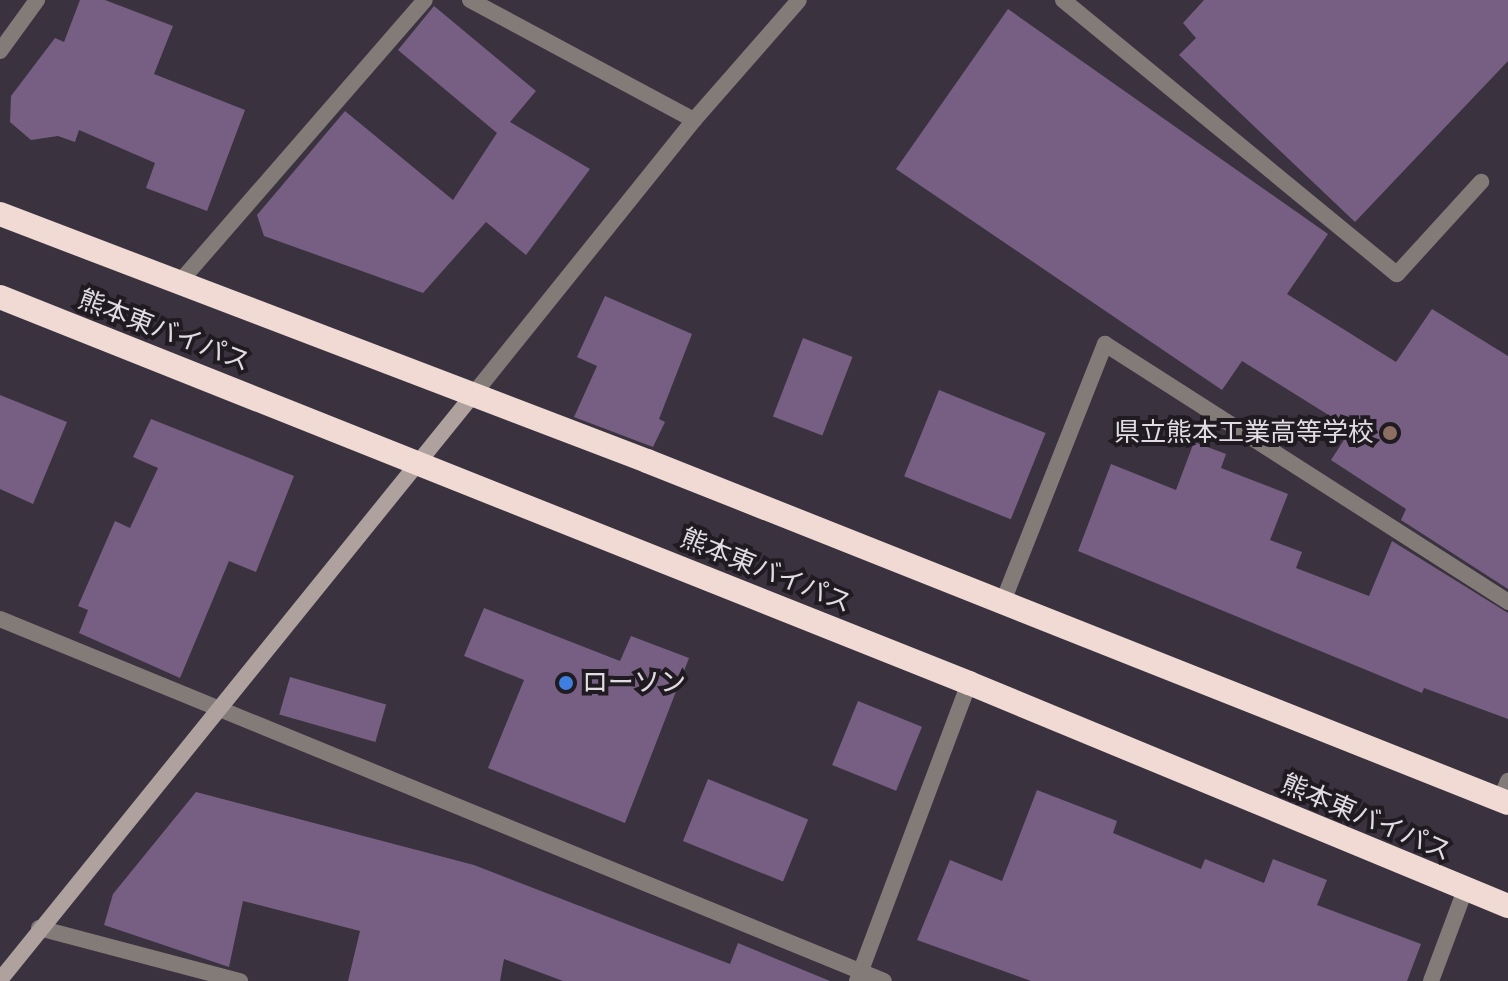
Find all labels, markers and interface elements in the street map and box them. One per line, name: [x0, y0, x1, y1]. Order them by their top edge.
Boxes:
street label: 熊本東バイパス: [73, 284, 255, 378]
place label: 県立熊本工業高等学校: [1114, 417, 1374, 449]
marker: 県立熊本工業高等学校: [1381, 424, 1399, 442]
street label: 熊本東バイパス: [676, 522, 856, 620]
place label: ローソン: [582, 667, 686, 699]
marker: ローソン: [557, 674, 575, 692]
street label: 熊本東バイパス: [1276, 768, 1456, 868]

